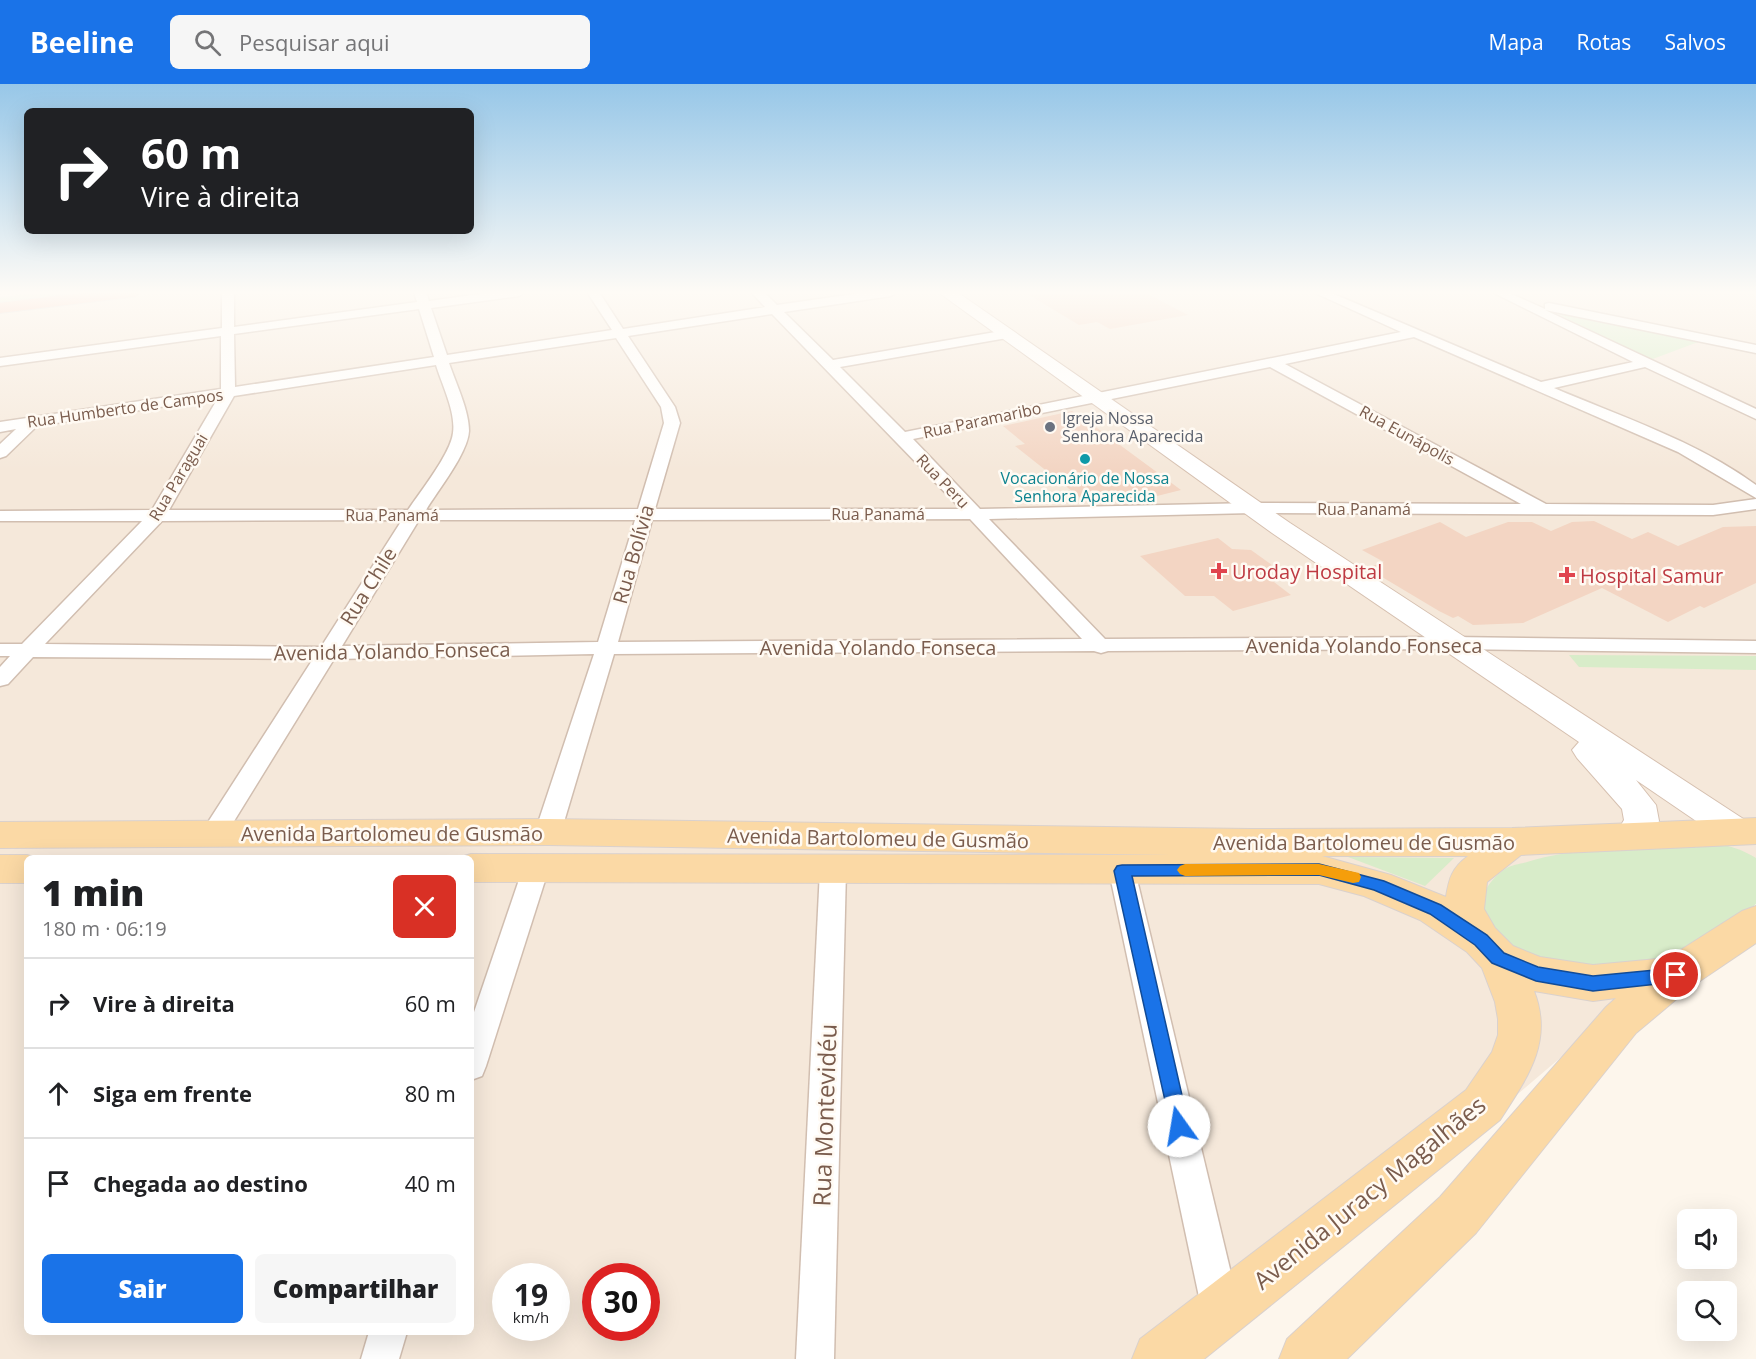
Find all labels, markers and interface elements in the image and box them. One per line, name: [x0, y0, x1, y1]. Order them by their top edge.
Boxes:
search box: [170, 15, 590, 69]
text: Beeline: [30, 23, 134, 61]
icon: search: [191, 26, 224, 59]
text: Pesquisar aqui: [239, 27, 390, 57]
text: Mapa: [1489, 28, 1544, 56]
text: Rotas: [1577, 28, 1631, 56]
text: Salvos: [1664, 28, 1726, 56]
text: 60 m: [141, 124, 241, 181]
icon: right: [42, 132, 120, 210]
text: Vire à direita: [141, 178, 300, 215]
street label: Rua Humberto de Campos: [26, 383, 224, 433]
street label: Rua Paramaribo: [921, 397, 1043, 443]
street label: Rua Eunápolis: [1356, 400, 1458, 470]
place label: Igreja Nossa Senhora Aparecida: [1062, 407, 1203, 447]
marker: Igreja Nossa Senhora Aparecida: [1043, 420, 1057, 434]
street label: Rua Paraguai: [143, 429, 213, 525]
street label: Rua Peru: [912, 449, 974, 513]
marker: Vocacionário de Nossa Senhora Aparecida: [1078, 452, 1092, 466]
place label: Vocacionário de Nossa Senhora Aparecida: [1001, 467, 1169, 507]
street label: Rua Panamá: [1317, 498, 1411, 520]
street label: Rua Bolívia: [606, 501, 660, 607]
street label: Rua Panamá: [831, 503, 925, 525]
street label: Rua Panamá: [345, 504, 439, 526]
street label: Rua Chile: [333, 542, 403, 630]
place label: Uroday Hospital: [1232, 558, 1382, 585]
marker: Uroday Hospital: [1210, 562, 1228, 580]
place label: Hospital Samur: [1580, 562, 1723, 589]
marker: Hospital Samur: [1558, 566, 1576, 584]
street label: Avenida Yolando Fonseca: [1246, 632, 1482, 659]
street label: Avenida Yolando Fonseca: [760, 634, 996, 661]
street label: Avenida Yolando Fonseca: [273, 635, 511, 667]
street label: Avenida Bartolomeu de Gusmão: [241, 820, 543, 847]
street label: Avenida Bartolomeu de Gusmão: [727, 822, 1029, 854]
street label: Avenida Bartolomeu de Gusmão: [1213, 829, 1515, 856]
text: 1 min: [42, 868, 144, 917]
button: close: [393, 875, 456, 938]
text: 180 m · 06:19: [42, 915, 167, 942]
pin: [1650, 949, 1701, 1000]
icon: arrive: [1659, 958, 1692, 991]
icon: right: [42, 987, 75, 1020]
text: Vire à direita: [93, 988, 235, 1018]
text: 60 m: [405, 988, 456, 1018]
street label: Rua Montevidéu: [804, 1023, 844, 1207]
icon: ahead: [42, 1077, 75, 1110]
text: Siga em frente: [93, 1078, 252, 1108]
text: 80 m: [405, 1078, 456, 1108]
street label: Avenida Juracy Magalhães: [1246, 1088, 1492, 1296]
position arrow: [1147, 1094, 1211, 1158]
icon: arrive: [42, 1167, 75, 1200]
text: Chegada ao destino: [93, 1168, 308, 1198]
text: 40 m: [405, 1168, 456, 1198]
map controls: [1677, 1209, 1737, 1341]
button: sound: [1677, 1209, 1737, 1269]
button: Sair: [42, 1254, 243, 1323]
button: Compartilhar: [255, 1254, 456, 1323]
speed limit sign: 30: [582, 1263, 660, 1341]
text: 19: [514, 1274, 548, 1315]
button: search: [1677, 1281, 1737, 1341]
text: km/h: [513, 1307, 549, 1327]

